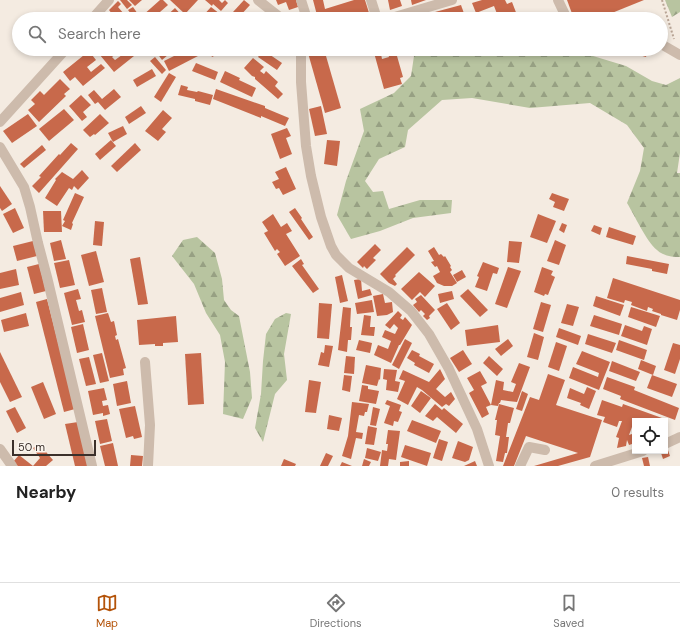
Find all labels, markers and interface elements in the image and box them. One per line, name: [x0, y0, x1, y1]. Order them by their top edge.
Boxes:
search box: [12, 12, 668, 56]
icon: search: [26, 23, 48, 45]
text: Search here: [58, 24, 141, 44]
map controls: [632, 418, 668, 454]
button: locate: [632, 418, 668, 454]
scale bar: [12, 438, 96, 457]
text: 50 m: [18, 440, 45, 454]
text: Nearby: [16, 481, 76, 503]
text: 0 results: [611, 484, 664, 501]
tab: Map: [96, 592, 118, 630]
tab: Directions: [310, 592, 362, 630]
tab: Saved: [553, 592, 584, 630]

